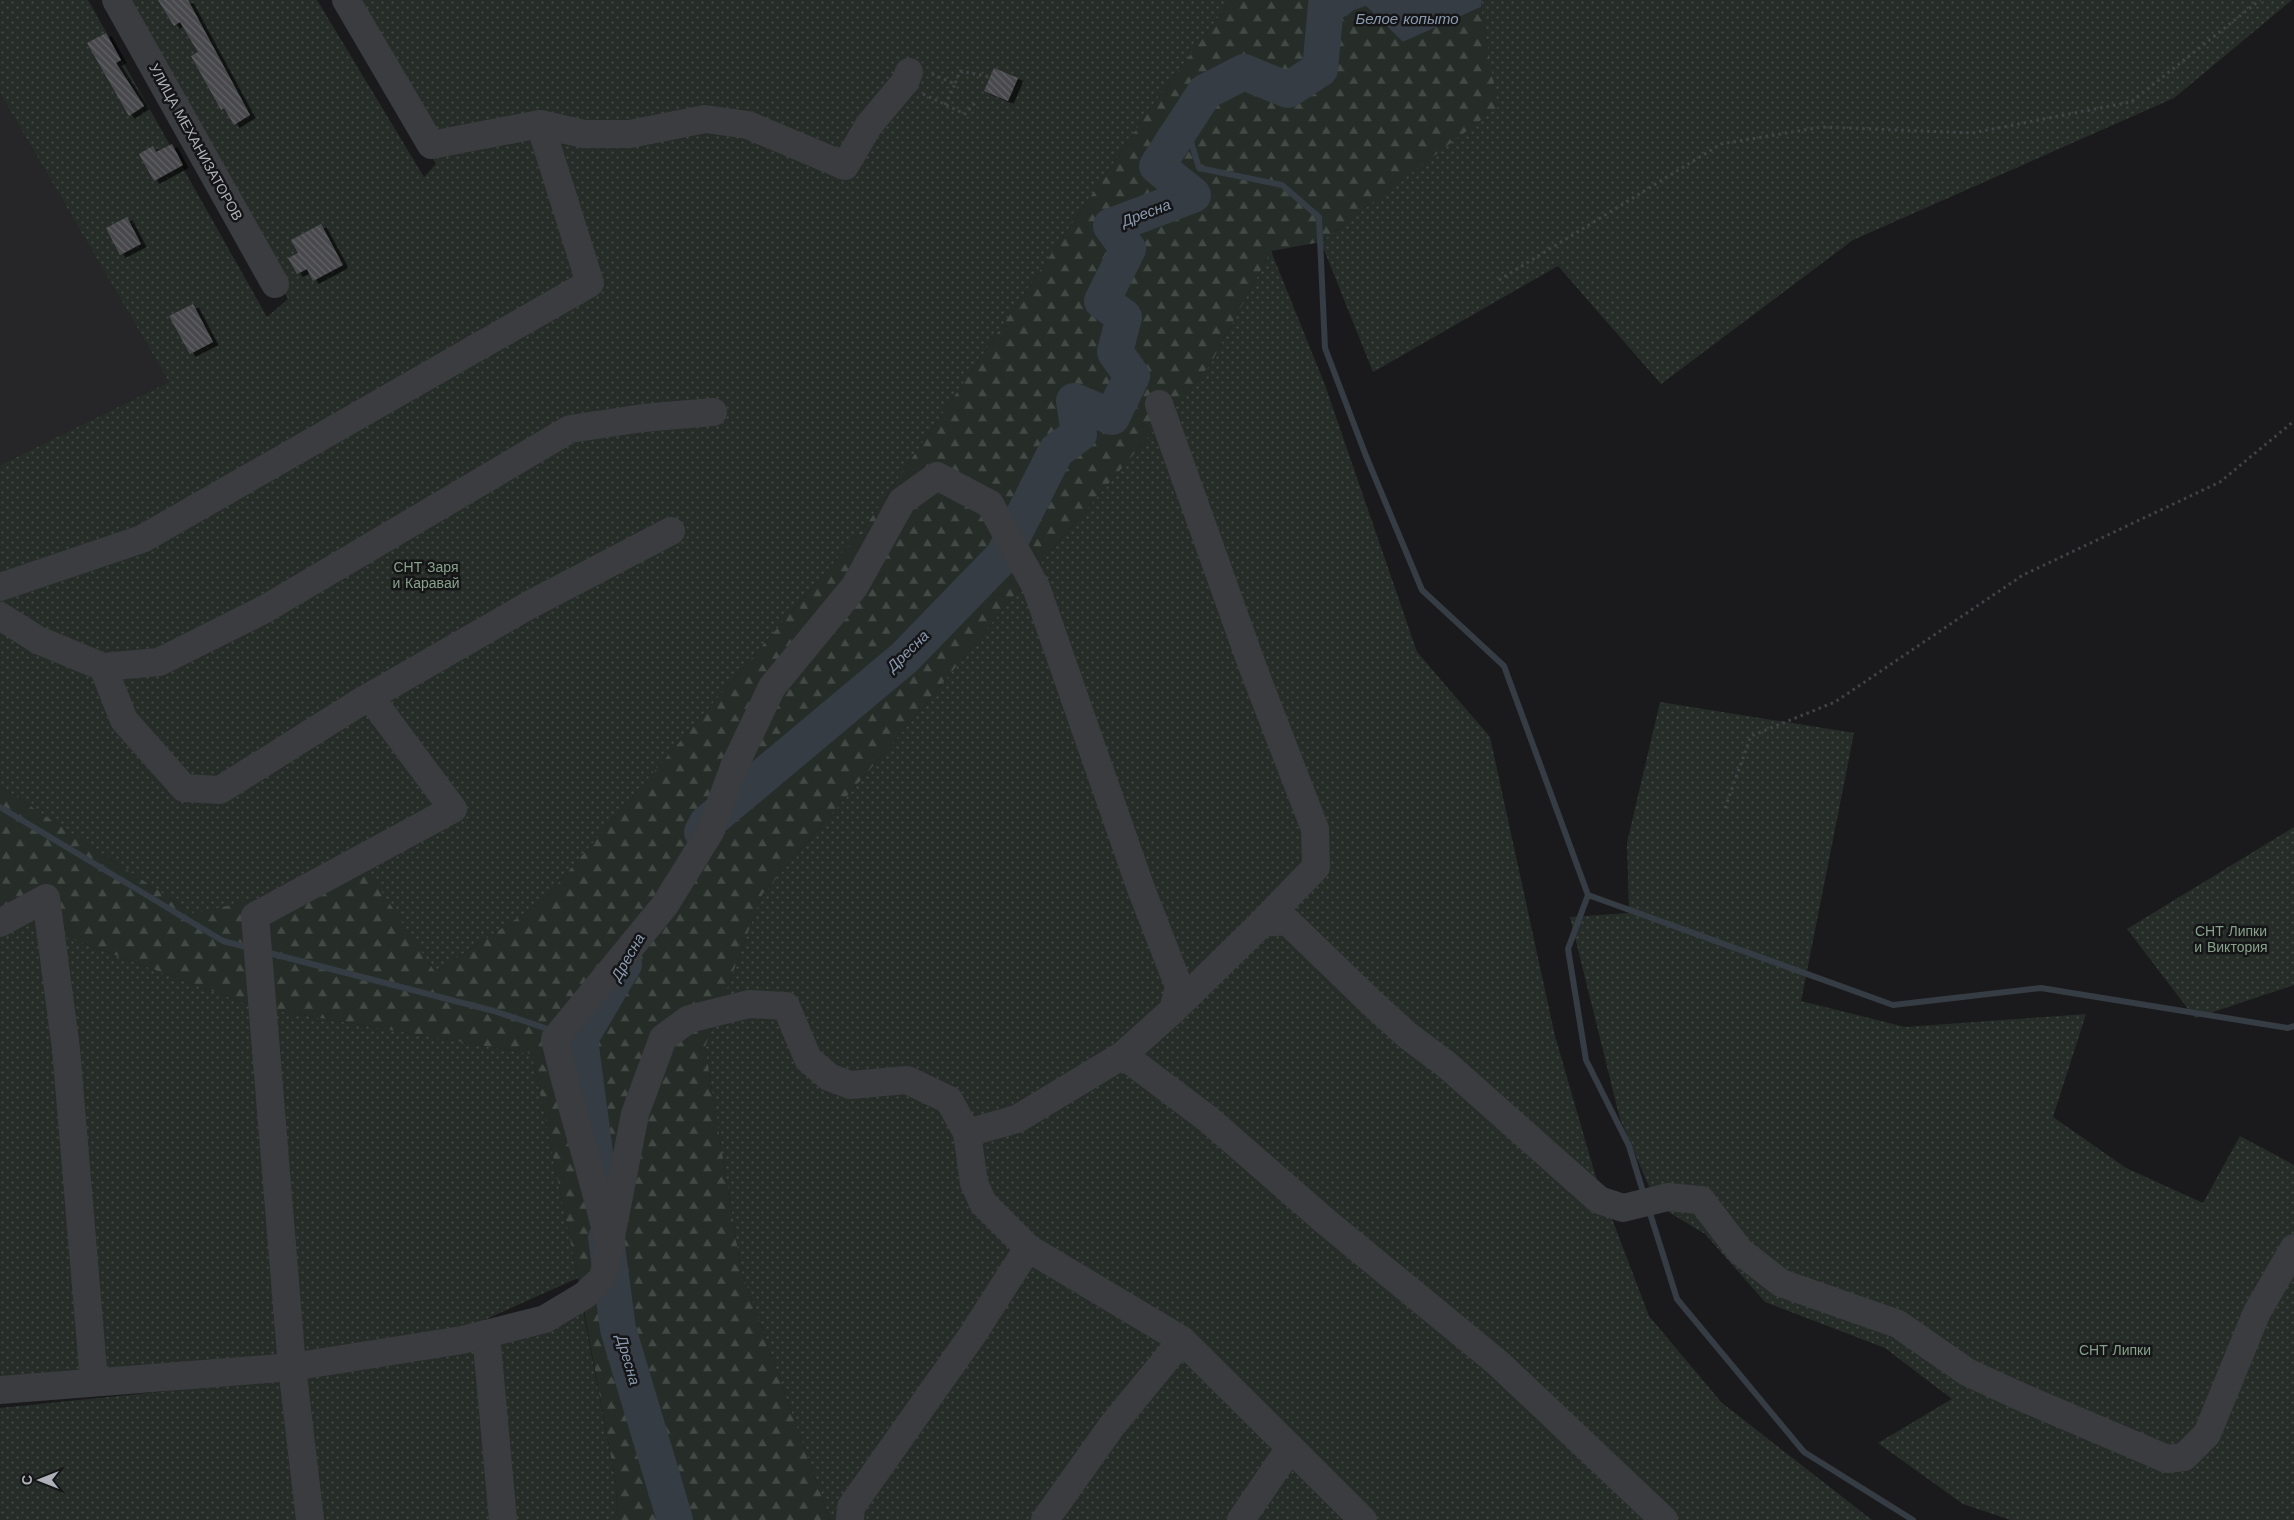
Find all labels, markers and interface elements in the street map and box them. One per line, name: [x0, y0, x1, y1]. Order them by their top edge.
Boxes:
water label: Белое копыто: [1355, 10, 1459, 28]
street label: УЛИЦА МЕХАНИЗАТОРОВ: [146, 61, 246, 223]
water label: Дресна: [1117, 195, 1173, 231]
park label: СНТ Заря и Каравай: [393, 559, 460, 591]
water label: Дресна: [882, 627, 933, 677]
park label: СНТ Липки и Виктория: [2194, 923, 2268, 955]
water label: Дресна: [606, 930, 649, 985]
water label: Дресна: [612, 1331, 644, 1387]
park label: СНТ Липки: [2079, 1342, 2151, 1358]
north arrow: [15, 1455, 65, 1505]
text: С: [19, 1475, 35, 1485]

